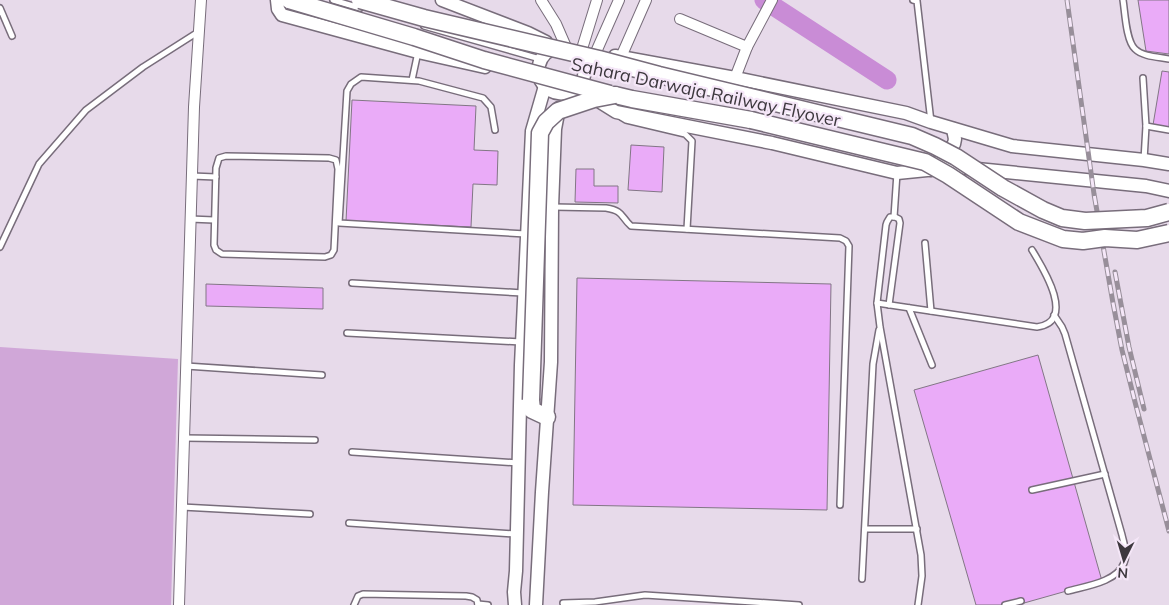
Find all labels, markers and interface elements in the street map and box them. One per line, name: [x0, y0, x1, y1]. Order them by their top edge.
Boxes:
street label: Sahara Darwaja Railway Flyover: [569, 52, 843, 132]
north arrow: [1099, 535, 1149, 585]
text: N: [1117, 564, 1129, 582]

